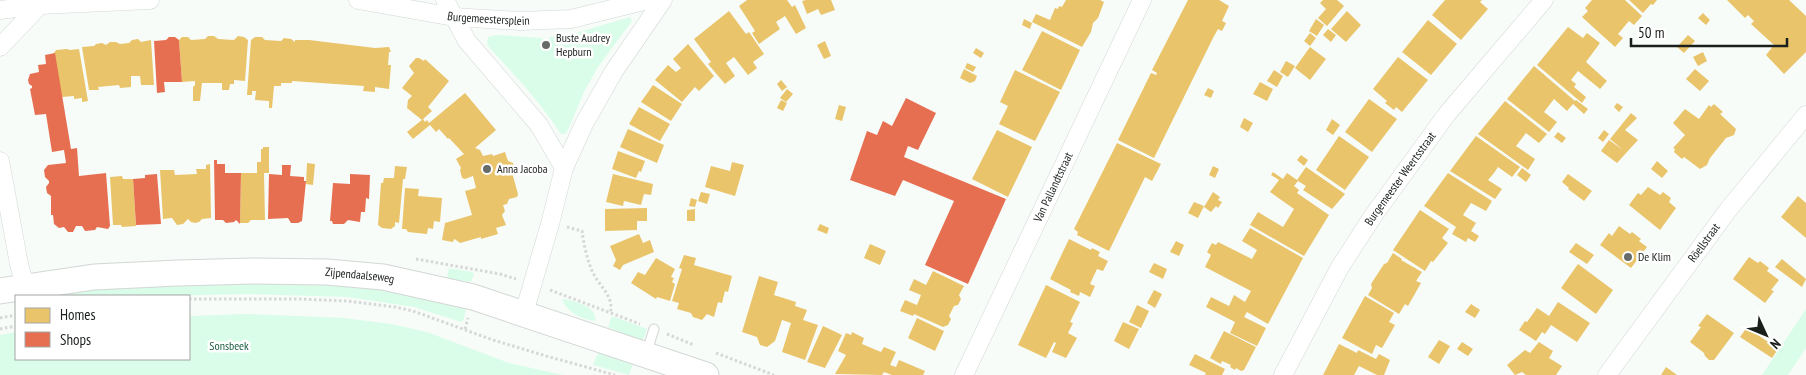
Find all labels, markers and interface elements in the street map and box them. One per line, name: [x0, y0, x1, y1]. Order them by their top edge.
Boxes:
street label: Burgemeestersplein: [446, 8, 530, 28]
scale bar: [1631, 15, 1787, 47]
text: 50 m: [1638, 23, 1664, 42]
place label: Buste Audrey Hepburn: [556, 30, 610, 59]
marker: Buste Audrey Hepburn: [540, 39, 552, 51]
street label: Burgemeester Weertsstraat: [1361, 128, 1439, 228]
street label: Van Pallandtstraat: [1029, 149, 1076, 225]
place label: Anna Jacoba: [497, 161, 548, 176]
marker: Anna Jacoba: [481, 163, 493, 175]
street label: Röellstraat: [1684, 219, 1723, 265]
place label: De Klim: [1638, 249, 1671, 264]
marker: De Klim: [1622, 251, 1634, 263]
street label: Zijpendaalseweg: [324, 264, 396, 286]
legend: [15, 295, 190, 360]
text: Homes: [60, 305, 96, 324]
north arrow: [1741, 310, 1791, 360]
text: Shops: [60, 330, 91, 349]
text: N: [1766, 335, 1784, 353]
park label: Sonsbeek: [209, 338, 249, 353]

